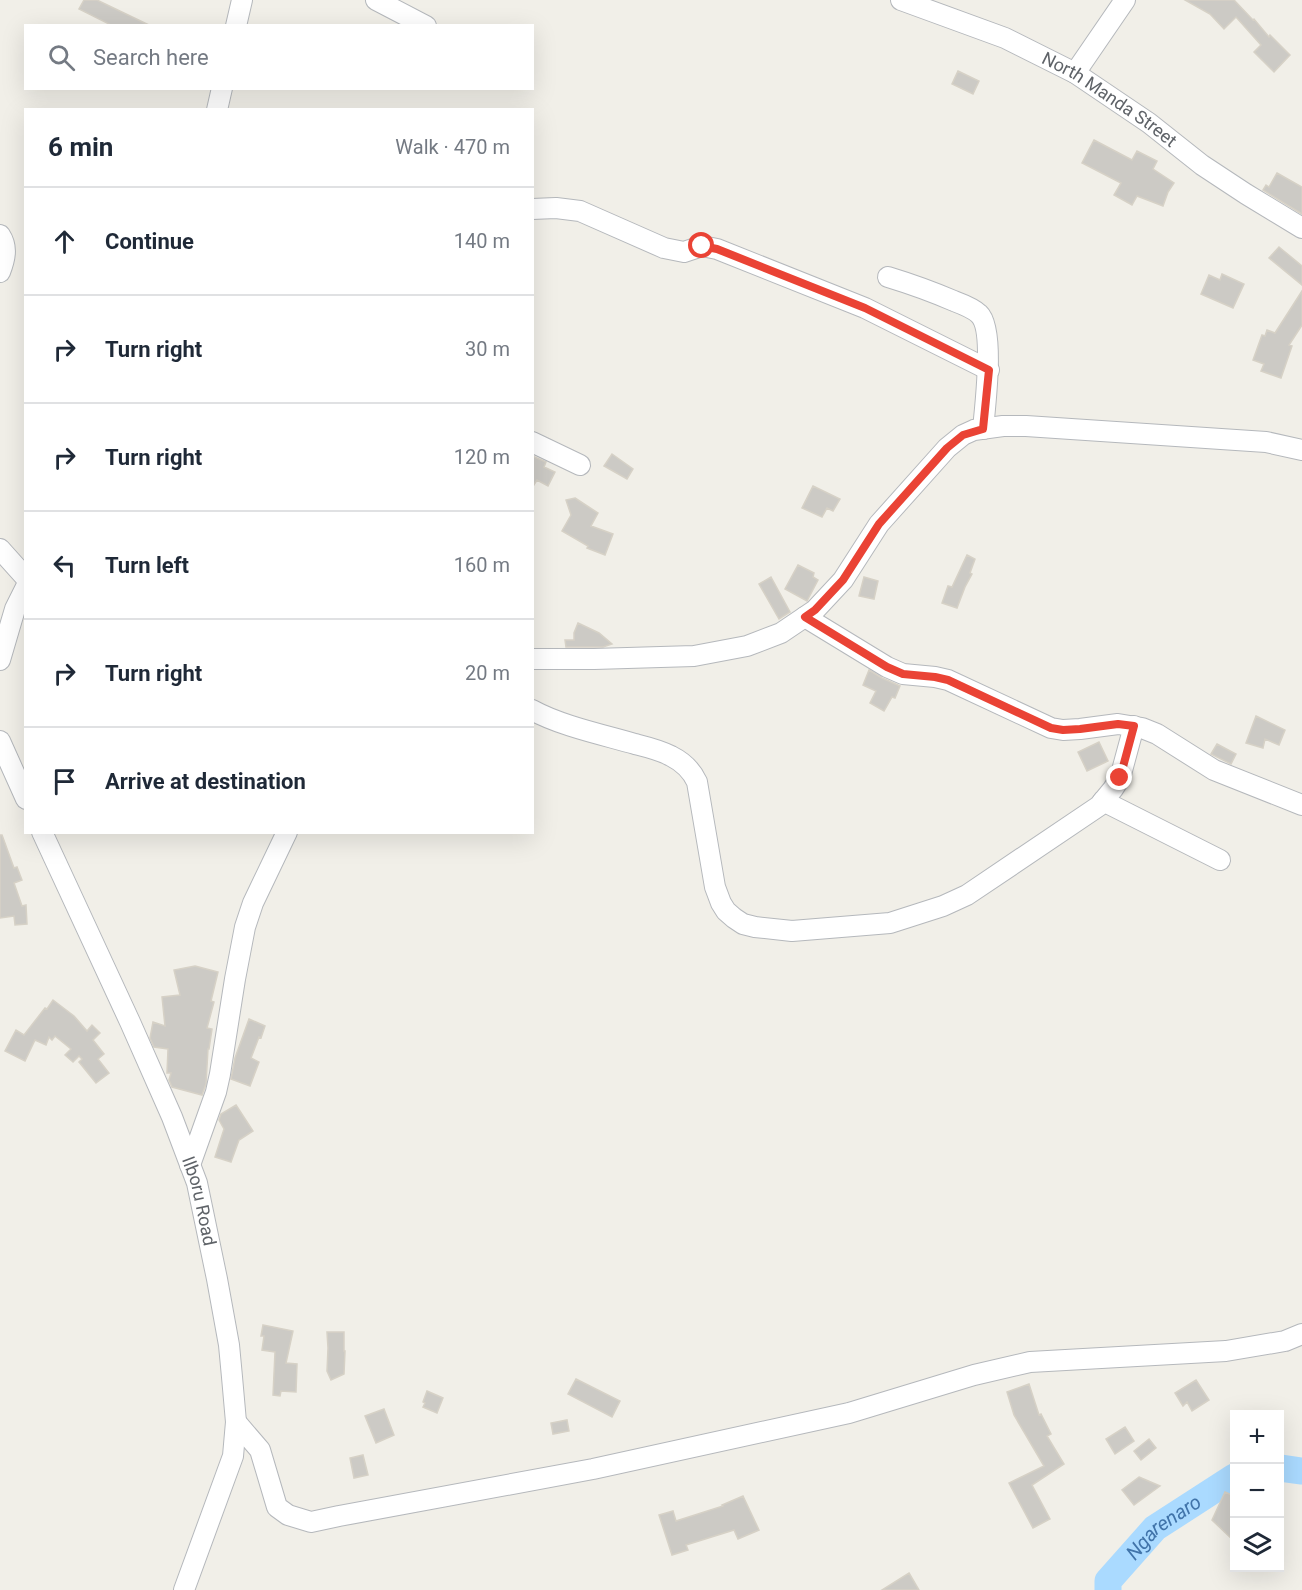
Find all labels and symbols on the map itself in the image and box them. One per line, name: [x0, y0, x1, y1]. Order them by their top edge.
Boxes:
street label: North Manda Street: [1039, 47, 1181, 151]
route start: [688, 232, 714, 258]
route end: [1106, 764, 1132, 790]
street label: Ilboru Road: [178, 1153, 221, 1248]
water label: Ngarenaro: [1121, 1489, 1206, 1565]

